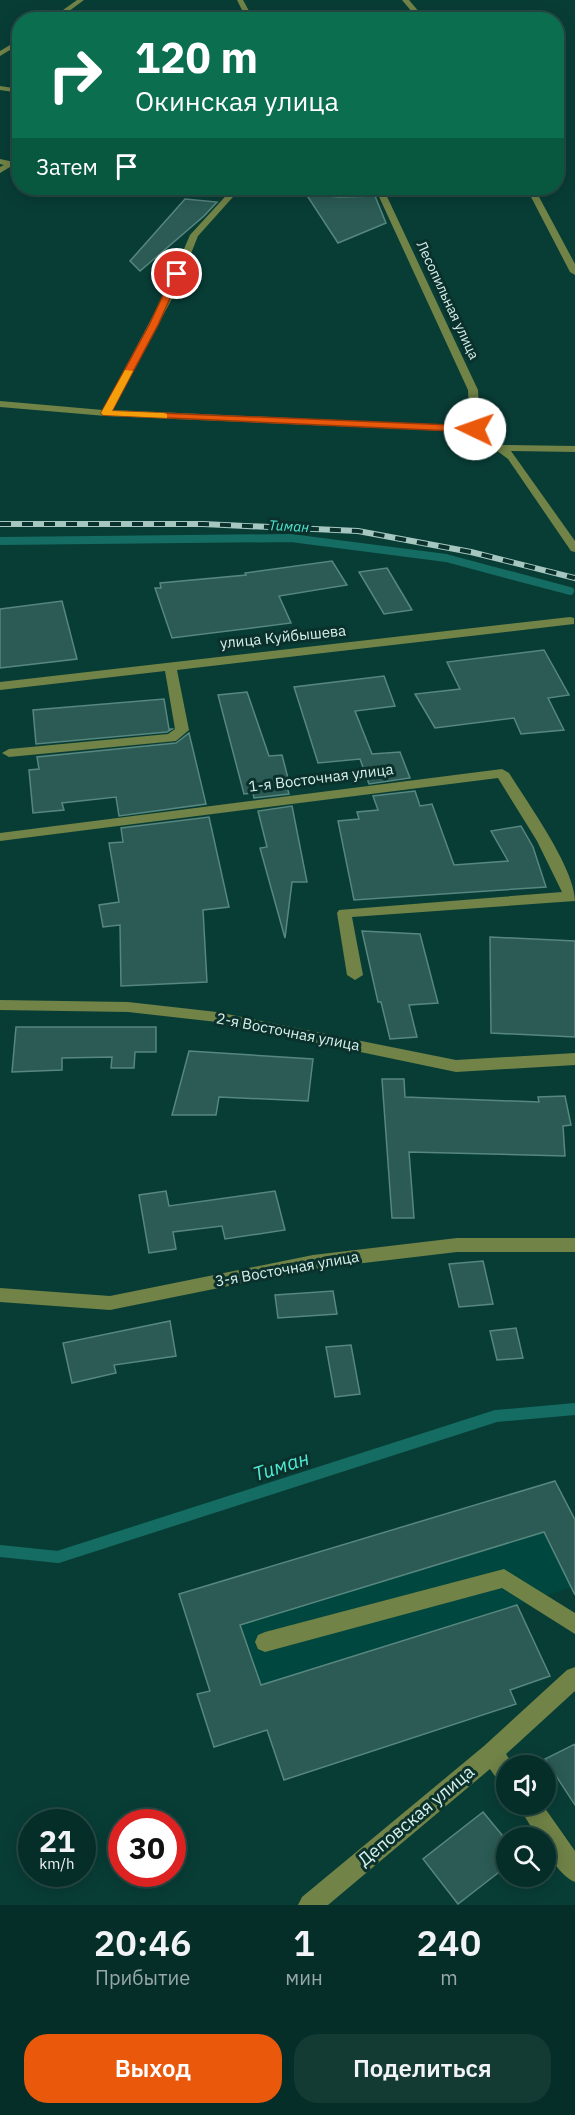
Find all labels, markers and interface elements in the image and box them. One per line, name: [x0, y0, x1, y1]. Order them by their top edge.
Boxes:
text: 120 m: [135, 30, 258, 85]
icon: right: [36, 36, 114, 114]
text: Окинская улица: [135, 83, 339, 118]
icon: arrive: [110, 150, 143, 183]
text: Затем: [36, 152, 98, 181]
street label: Лесопильная улица: [413, 238, 484, 363]
pin: [151, 248, 202, 299]
icon: arrive: [160, 257, 193, 290]
position arrow: [443, 397, 507, 461]
water label: Тиман: [268, 516, 310, 536]
street label: улица Куйбышева: [219, 620, 347, 653]
street label: 1-я Восточная улица: [247, 759, 394, 796]
street label: 2-я Восточная улица: [215, 1008, 361, 1055]
street label: 3-я Восточная улица: [214, 1247, 360, 1291]
water label: Тиман: [249, 1444, 313, 1487]
map controls: [496, 1755, 556, 1887]
button: sound: [496, 1755, 556, 1815]
street label: Деповская улица: [353, 1760, 479, 1871]
speed limit sign: 30: [108, 1809, 186, 1887]
text: 21: [39, 1821, 75, 1860]
button: search: [496, 1827, 556, 1887]
text: km/h: [39, 1854, 75, 1873]
text: 20:46: [94, 1919, 192, 1966]
text: 1: [293, 1919, 315, 1966]
text: 240: [416, 1919, 481, 1966]
text: Прибытие: [95, 1964, 190, 1991]
text: мин: [285, 1964, 323, 1991]
text: m: [440, 1964, 458, 1991]
button: Выход: [24, 2034, 282, 2103]
button: Поделиться: [294, 2034, 551, 2103]

